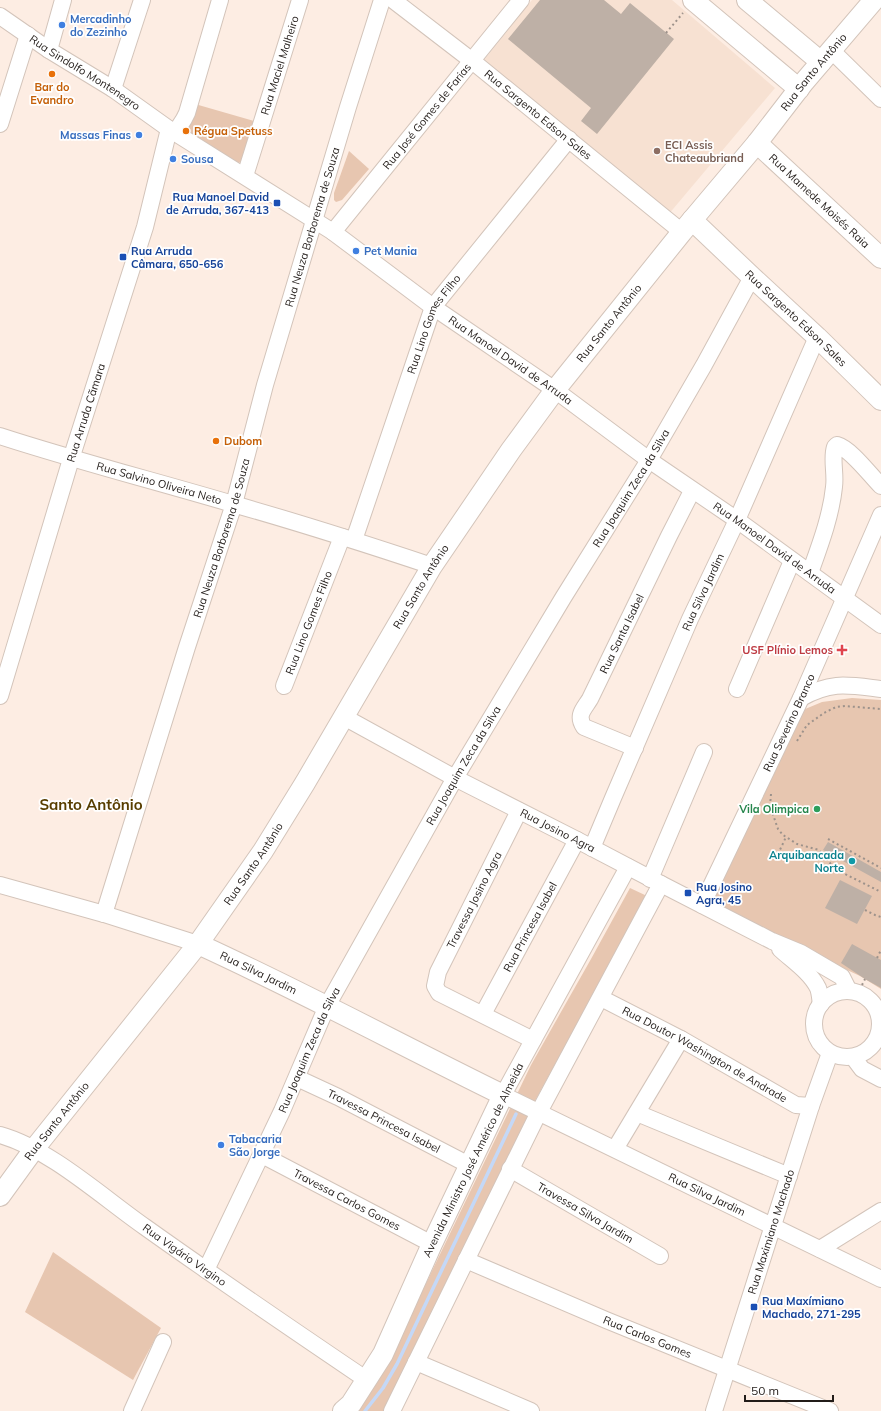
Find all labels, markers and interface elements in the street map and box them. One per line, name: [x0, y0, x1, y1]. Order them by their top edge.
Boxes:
place label: Mercadinho do Zezinho: [70, 12, 132, 39]
street label: Rua Maciel Malheiro: [258, 14, 302, 117]
marker: Mercadinho do Zezinho: [57, 20, 67, 30]
street label: Rua Santo Antônio: [777, 30, 850, 114]
street label: Rua Sindolfo Montenegro: [27, 32, 143, 113]
street label: Rua José Gomes de Farias: [380, 60, 474, 172]
street label: Rua Sargento Edson Sales: [482, 67, 595, 163]
marker: Bar do Evandro: [47, 69, 57, 79]
place label: Bar do Evandro: [30, 80, 74, 107]
place label: Régua Spetuss: [194, 124, 273, 138]
marker: Régua Spetuss: [181, 126, 191, 136]
place label: Massas Finas: [60, 128, 131, 142]
marker: Massas Finas: [134, 130, 144, 140]
place label: ECI Assis Chateaubriand: [665, 138, 744, 165]
street label: Rua Neuza Borborema de Souza: [282, 145, 343, 309]
marker: ECI Assis Chateaubriand: [652, 146, 662, 156]
street label: Rua Mamede Moisés Raia: [766, 151, 873, 251]
place label: Sousa: [181, 152, 214, 166]
marker: Sousa: [168, 154, 178, 164]
place label: Rua Manoel David de Arruda, 367-413: [166, 190, 269, 217]
marker: Rua Manoel David de Arruda, 367-413: [272, 198, 282, 208]
place label: Rua Arruda Câmara, 650-656: [131, 244, 224, 271]
place label: Pet Mania: [364, 244, 417, 258]
marker: Pet Mania: [351, 246, 361, 256]
marker: Rua Arruda Câmara, 650-656: [118, 252, 128, 262]
street label: Rua Sargento Edson Sales: [742, 267, 850, 369]
street label: Rua Lino Gomes Filho: [404, 271, 464, 376]
street label: Rua Santo Antônio: [573, 281, 644, 365]
street label: Rua Manoel David de Arruda: [446, 313, 575, 408]
street label: Rua Arruda Cãmara: [63, 362, 108, 464]
street label: Rua Joaquim Zeca da Silva: [589, 427, 672, 550]
place label: Dubom: [224, 434, 262, 448]
marker: Dubom: [211, 436, 221, 446]
street label: Rua Neuza Borborema de Souza: [190, 457, 253, 619]
street label: Rua Salvino Oliveira Neto: [95, 459, 223, 507]
street label: Rua Manoel David de Arruda: [711, 499, 838, 597]
street label: Rua Santo Antônio: [390, 542, 452, 631]
street label: Rua Silva Jardim: [679, 551, 727, 633]
street label: Rua Lino Gomes Filho: [282, 569, 335, 677]
street label: Rua Santa Isabel: [596, 591, 647, 676]
place label: USF Plínio Lemos: [742, 643, 833, 657]
marker: USF Plínio Lemos: [836, 644, 848, 656]
street label: Rua Severino Branco: [760, 672, 818, 774]
street label: Rua Joaquim Zeca da Silva: [423, 703, 504, 828]
district label: Santo Antônio: [39, 795, 143, 814]
place label: Vila Olimpica: [738, 802, 809, 816]
marker: Vila Olimpica: [812, 804, 822, 814]
street label: Rua Josino Agra: [518, 805, 598, 855]
street label: Rua Santo Antônio: [221, 820, 286, 908]
place label: Arquibancada Norte: [769, 848, 844, 875]
street label: Travessa Josino Agra: [443, 849, 505, 951]
marker: Arquibancada Norte: [847, 856, 857, 866]
street label: Rua Princesa Isabel: [500, 880, 560, 974]
place label: Rua Josino Agra, 45: [696, 880, 753, 907]
marker: Rua Josino Agra, 45: [683, 888, 693, 898]
street label: Rua Silva Jardim: [218, 948, 299, 997]
street label: Rua Joaquim Zeca da Silva: [275, 985, 343, 1115]
street label: Rua Doutor Washington de Andrade: [620, 1003, 790, 1105]
street label: Avenida Ministro José Américo de Almeida: [420, 1060, 526, 1260]
street label: Rua Santo Antônio: [21, 1079, 92, 1163]
street label: Travessa Princesa Isabel: [325, 1086, 443, 1156]
place label: Tabacaria São Jorge: [229, 1132, 282, 1159]
marker: Tabacaria São Jorge: [216, 1140, 226, 1150]
street label: Travessa Carlos Gomes: [291, 1166, 403, 1233]
street label: Rua Maximiano Machado: [745, 1168, 797, 1296]
street label: Rua Silva Jardim: [666, 1170, 748, 1219]
street label: Travessa Silva Jardim: [535, 1179, 636, 1246]
street label: Rua Vigário Virgino: [140, 1221, 229, 1289]
place label: Rua Maxímiano Machado, 271-295: [762, 1294, 861, 1321]
marker: Rua Maxímiano Machado, 271-295: [749, 1302, 759, 1312]
street label: Rua Carlos Gomes: [601, 1313, 694, 1361]
scale bar: [745, 1377, 833, 1403]
text: 50 m: [751, 1383, 779, 1398]

